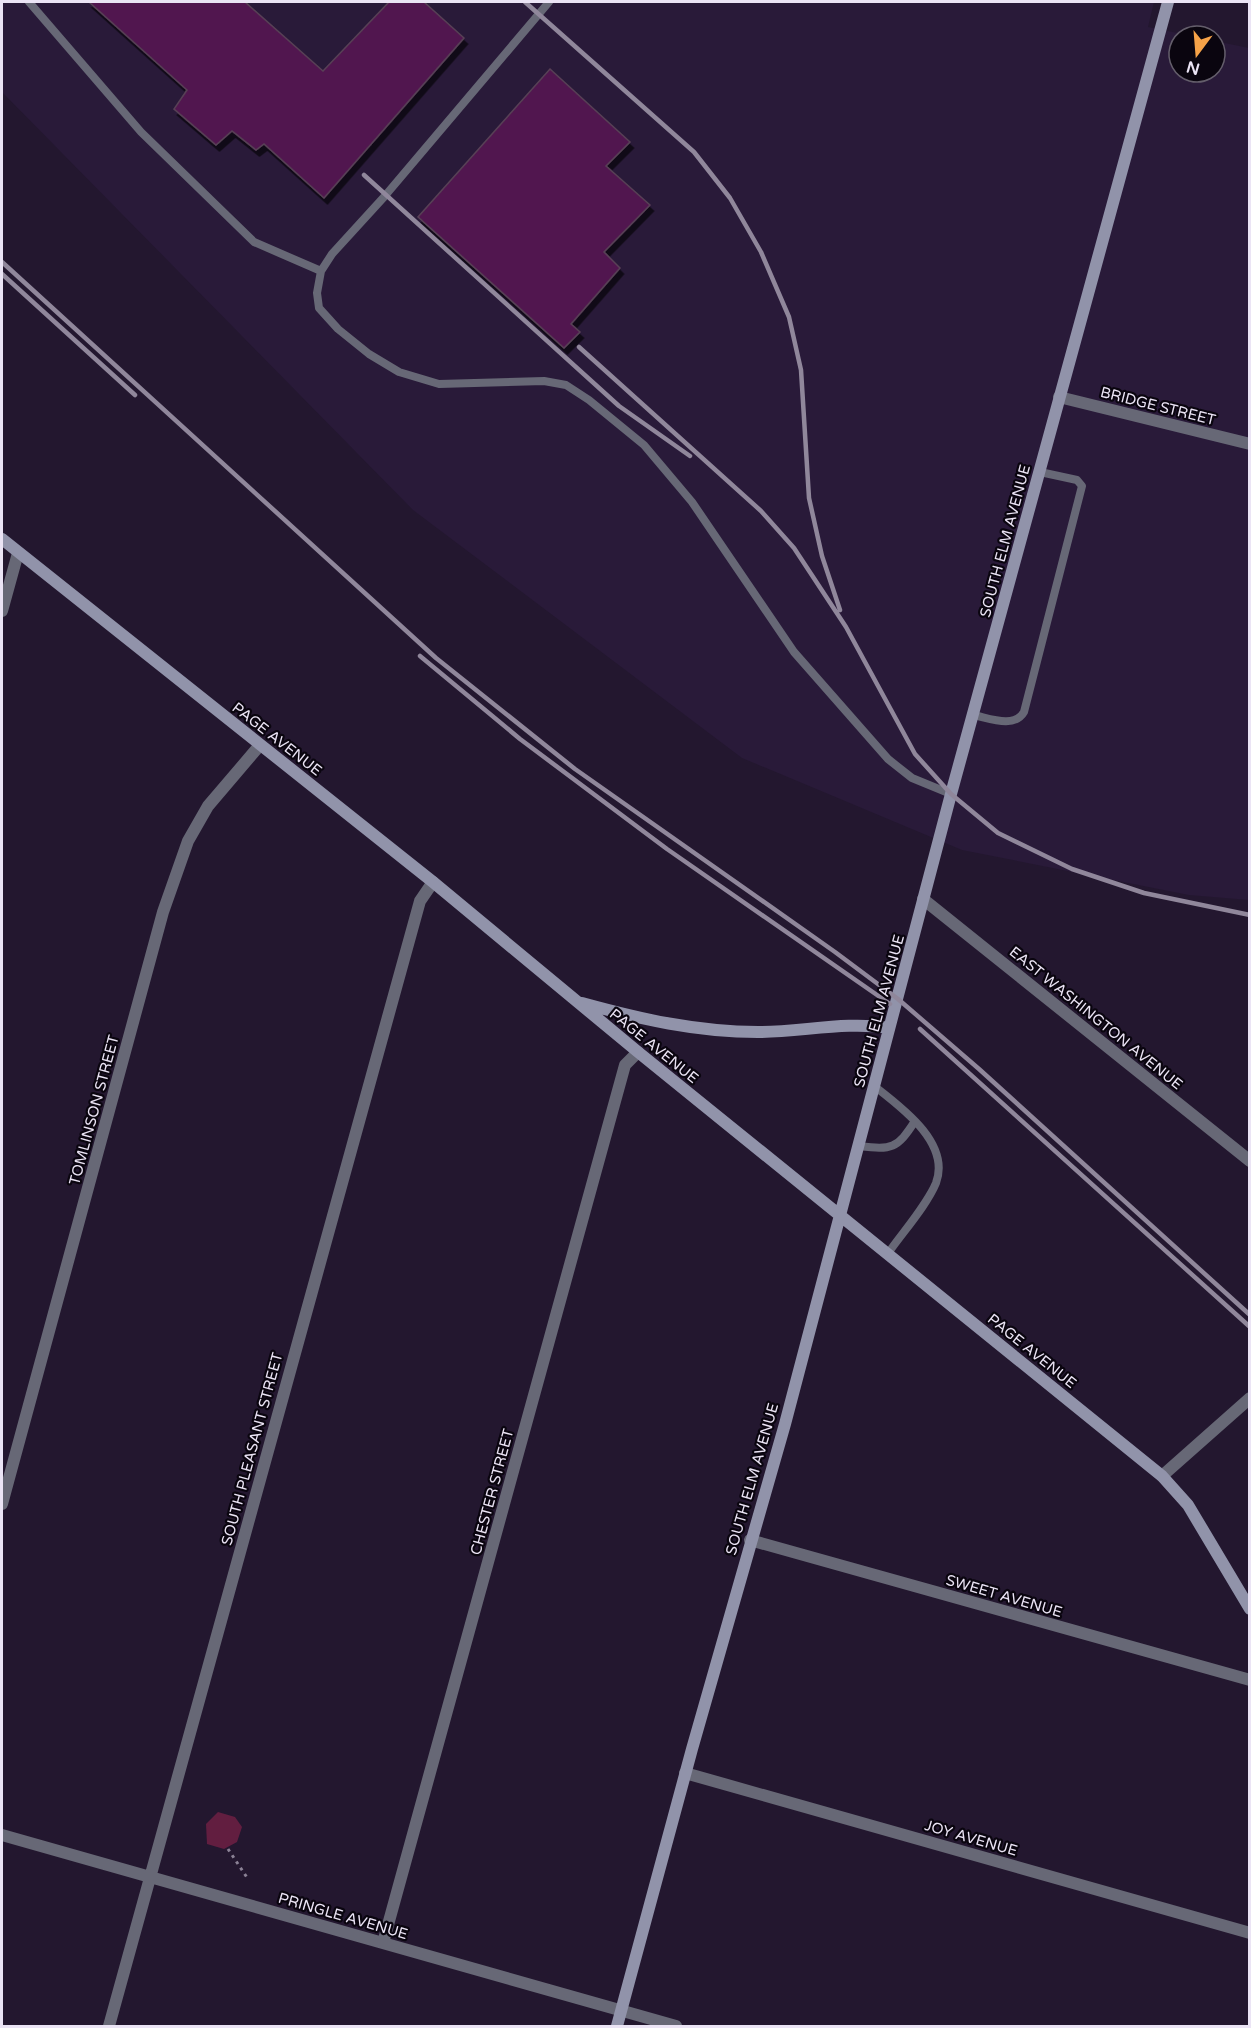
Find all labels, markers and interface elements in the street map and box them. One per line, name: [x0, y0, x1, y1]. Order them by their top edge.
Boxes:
north arrow: [1167, 24, 1227, 84]
text: N: [1184, 56, 1202, 79]
street label: BRIDGE STREET: [1098, 383, 1218, 429]
street label: SOUTH ELM AVENUE: [976, 463, 1034, 619]
street label: PAGE AVENUE: [229, 698, 325, 780]
street label: SOUTH ELM AVENUE: [850, 933, 908, 1089]
street label: EAST WASHINGTON AVENUE: [1006, 943, 1186, 1093]
street label: PAGE AVENUE: [606, 1005, 702, 1087]
street label: TOMLINSON STREET: [65, 1033, 123, 1187]
street label: PAGE AVENUE: [984, 1310, 1080, 1392]
street label: SOUTH PLEASANT STREET: [218, 1351, 286, 1547]
street label: SOUTH ELM AVENUE: [722, 1401, 782, 1557]
street label: CHESTER STREET: [466, 1427, 518, 1557]
street label: SWEET AVENUE: [944, 1571, 1064, 1621]
street label: JOY AVENUE: [923, 1816, 1019, 1860]
street label: PRINGLE AVENUE: [276, 1889, 410, 1943]

